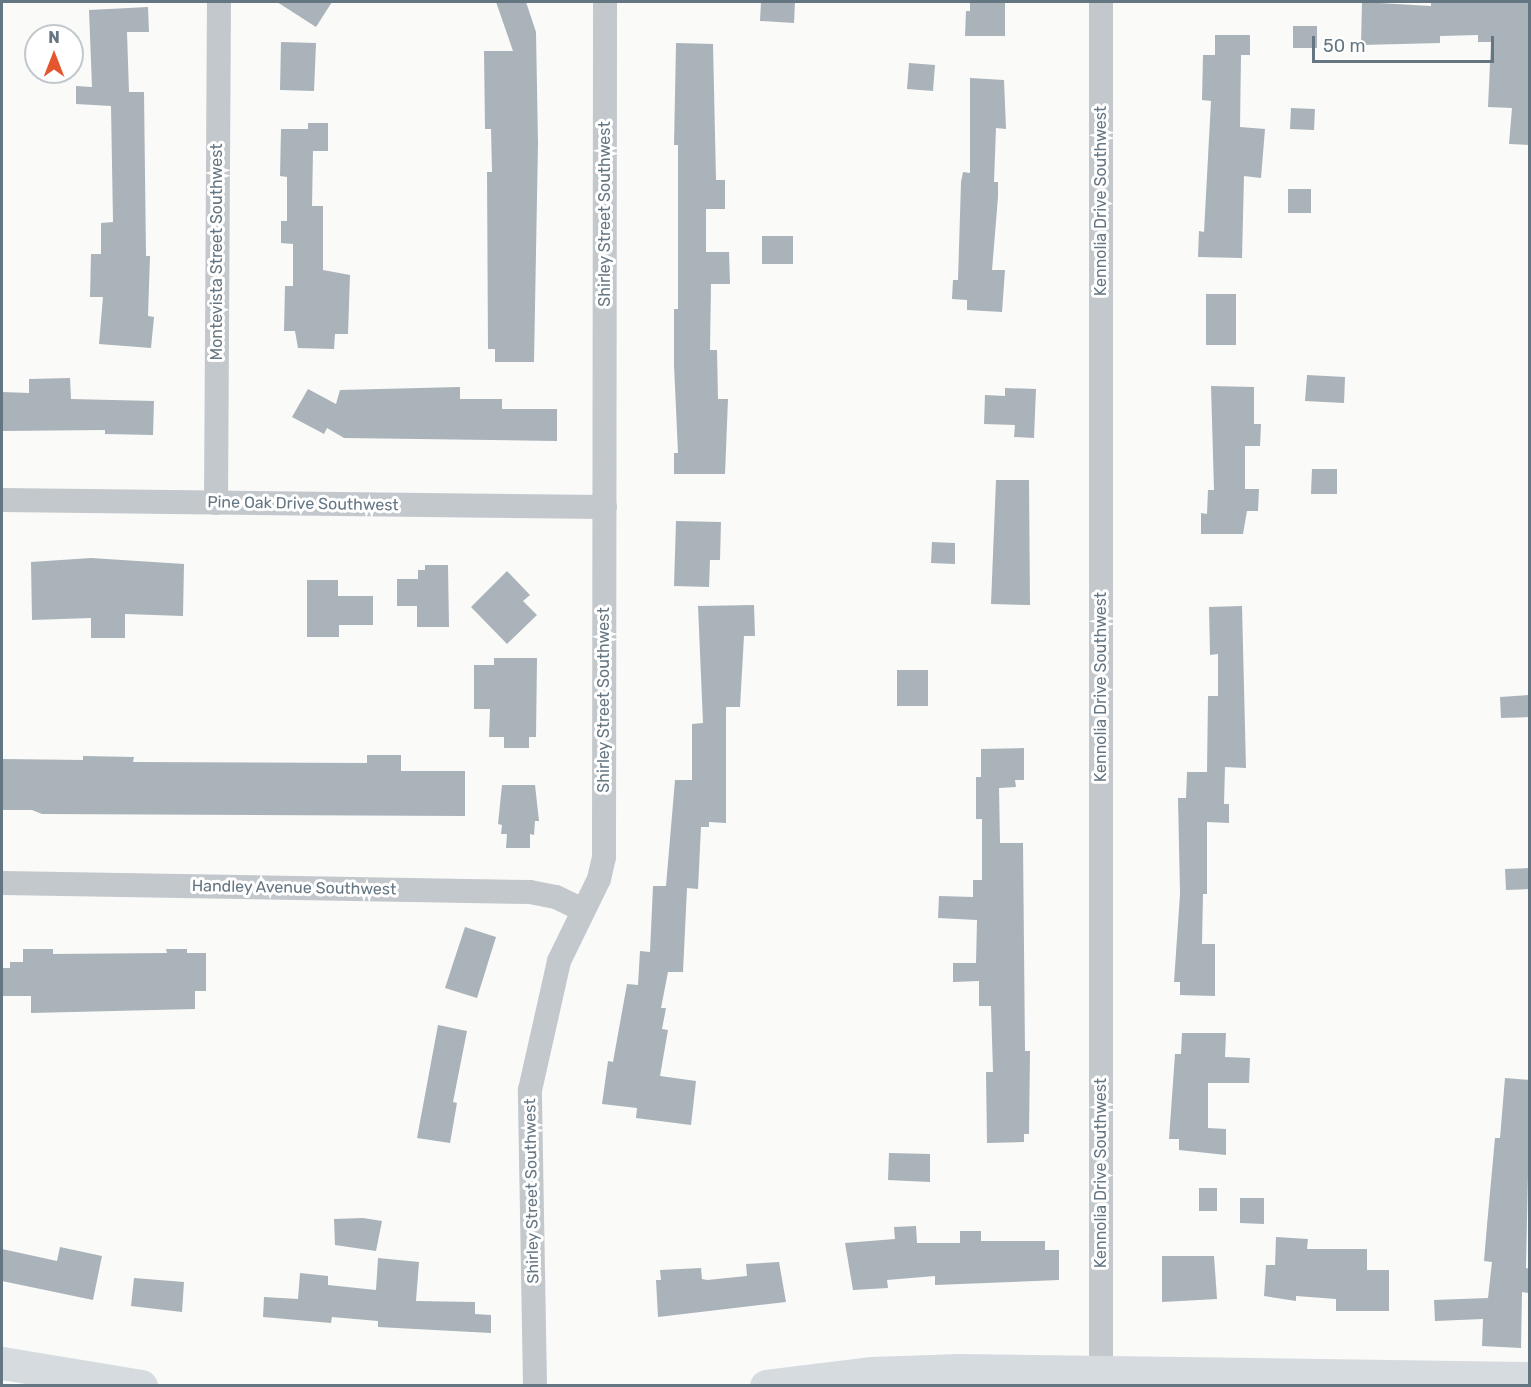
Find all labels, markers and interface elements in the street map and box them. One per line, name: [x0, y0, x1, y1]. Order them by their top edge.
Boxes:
north arrow: [24, 24, 84, 84]
scale bar: [1315, 24, 1496, 62]
text: N: [48, 28, 60, 47]
text: 50 m: [1323, 35, 1366, 57]
street label: Kennolia Drive Southwest: [1091, 106, 1111, 296]
street label: Shirley Street Southwest: [595, 121, 615, 307]
street label: Montevista Street Southwest: [207, 143, 227, 361]
street label: Pine Oak Drive Southwest: [207, 493, 399, 515]
street label: Kennolia Drive Southwest: [1091, 592, 1111, 782]
street label: Shirley Street Southwest: [594, 607, 614, 793]
street label: Handley Avenue Southwest: [191, 877, 397, 899]
street label: Kennolia Drive Southwest: [1091, 1078, 1111, 1268]
street label: Shirley Street Southwest: [521, 1098, 543, 1284]

